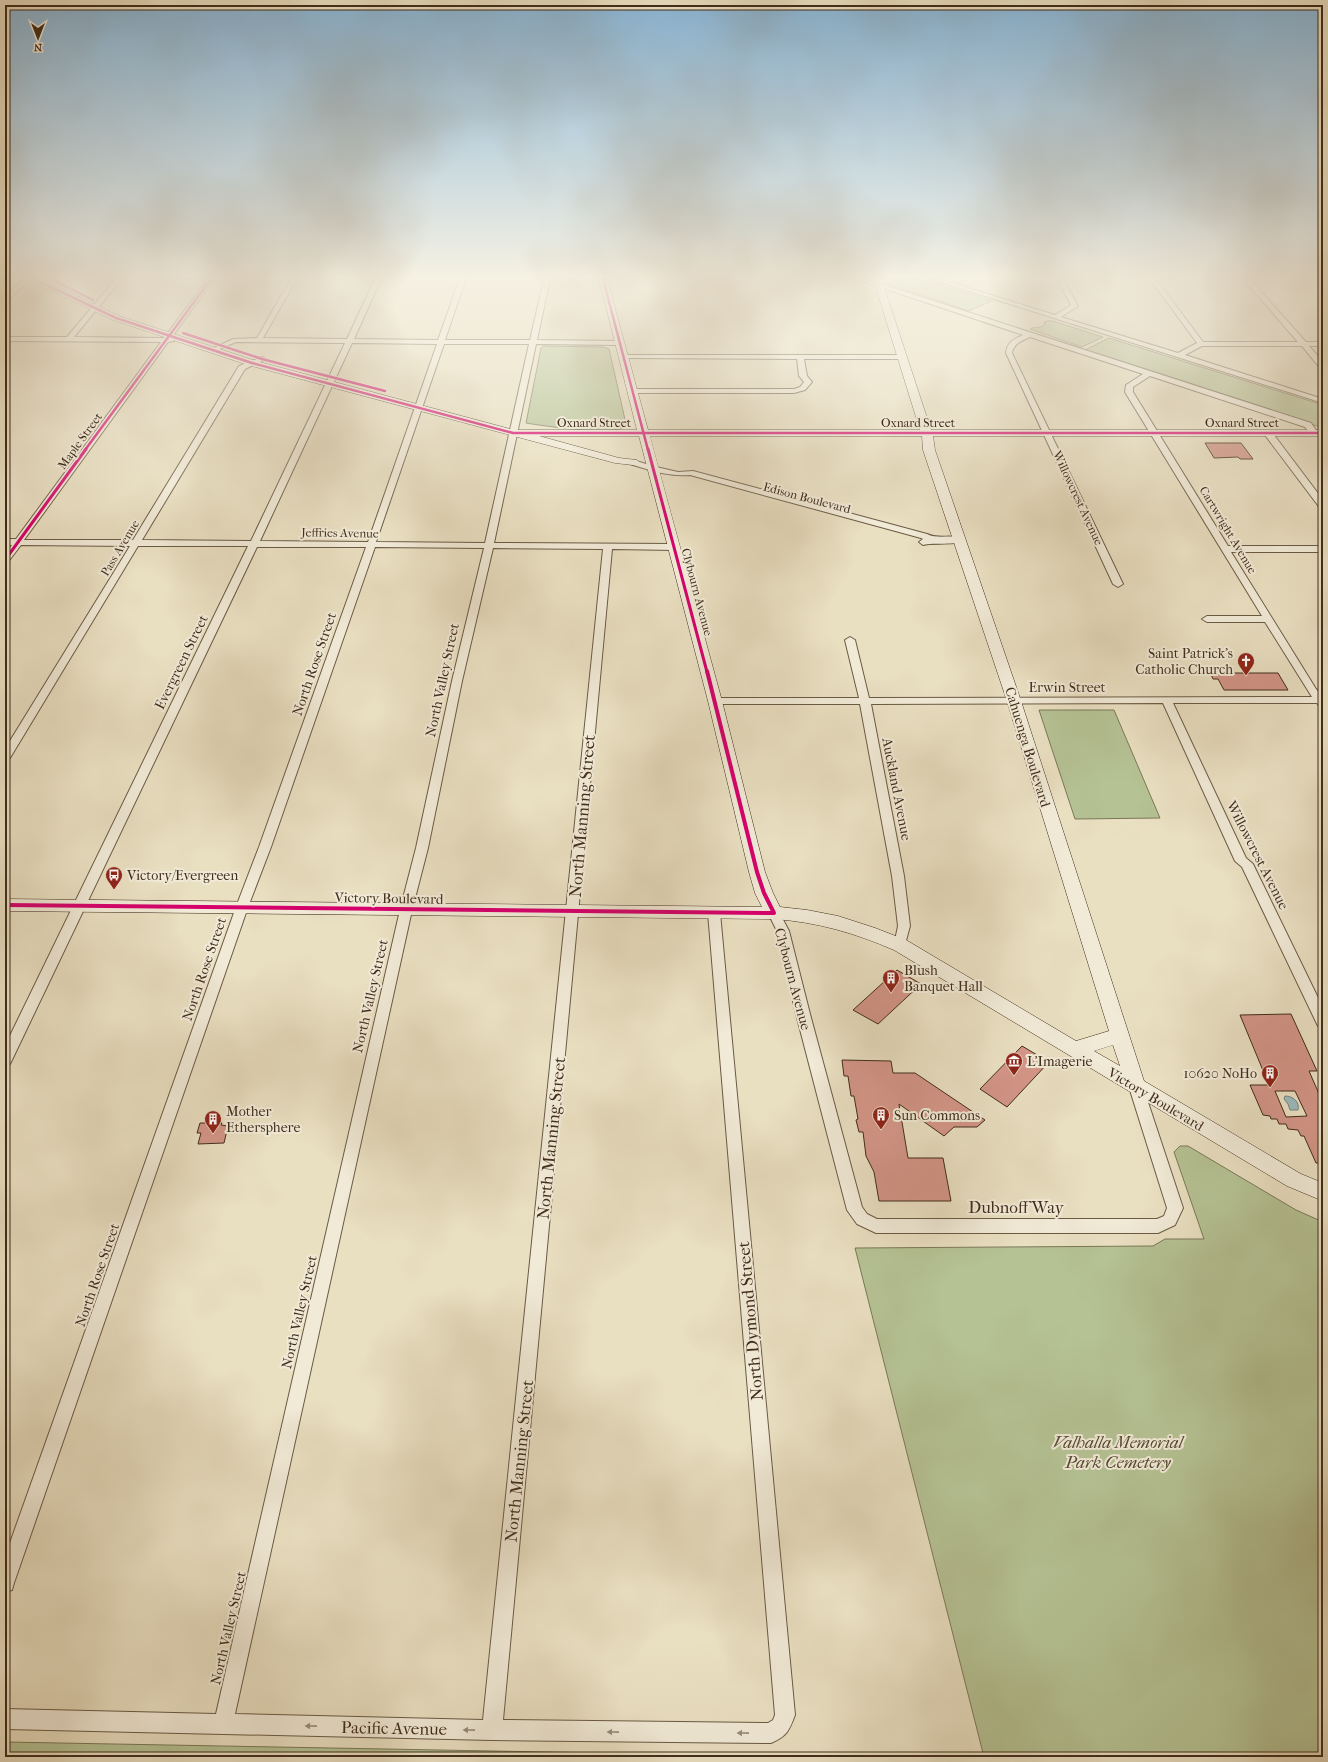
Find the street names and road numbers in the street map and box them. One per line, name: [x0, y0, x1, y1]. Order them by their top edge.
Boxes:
street label: Maple Street: [55, 409, 106, 472]
street label: Oxnard Street: [557, 416, 632, 430]
street label: Oxnard Street: [881, 416, 956, 430]
street label: Oxnard Street: [1205, 416, 1280, 430]
street label: Willowcrest Avenue: [1050, 448, 1106, 548]
street label: Edison Boulevard: [762, 480, 853, 517]
street label: Cartwright Avenue: [1196, 484, 1260, 576]
street label: Pass Avenue: [98, 517, 142, 579]
street label: Jeffries Avenue: [300, 525, 379, 541]
street label: Clybourn Avenue: [679, 547, 715, 637]
street label: North Rose Street: [289, 610, 340, 718]
street label: Evergreen Street: [151, 612, 212, 712]
street label: North Valley Street: [422, 622, 463, 738]
street label: Erwin Street: [1028, 679, 1106, 696]
street label: Cahuenga Boulevard: [1001, 685, 1054, 810]
street label: North Manning Street: [565, 734, 599, 898]
street label: Auckland Avenue: [878, 735, 915, 842]
street label: Willowcrest Avenue: [1222, 797, 1292, 912]
street label: Victory Boulevard: [333, 889, 444, 908]
street label: North Rose Street: [179, 915, 230, 1023]
street label: Clybourn Avenue: [771, 926, 814, 1032]
street label: North Valley Street: [349, 938, 392, 1054]
street label: North Manning Street: [533, 1056, 569, 1220]
street label: Victory Boulevard: [1104, 1064, 1207, 1135]
street label: Dubnoff Way: [968, 1197, 1065, 1217]
street label: North Rose Street: [72, 1221, 123, 1329]
street label: North Dymond Street: [733, 1241, 767, 1401]
street label: North Valley Street: [278, 1254, 321, 1370]
street label: North Manning Street: [501, 1379, 537, 1543]
street label: North Valley Street: [207, 1570, 250, 1686]
street label: Pacific Avenue: [341, 1717, 448, 1739]

